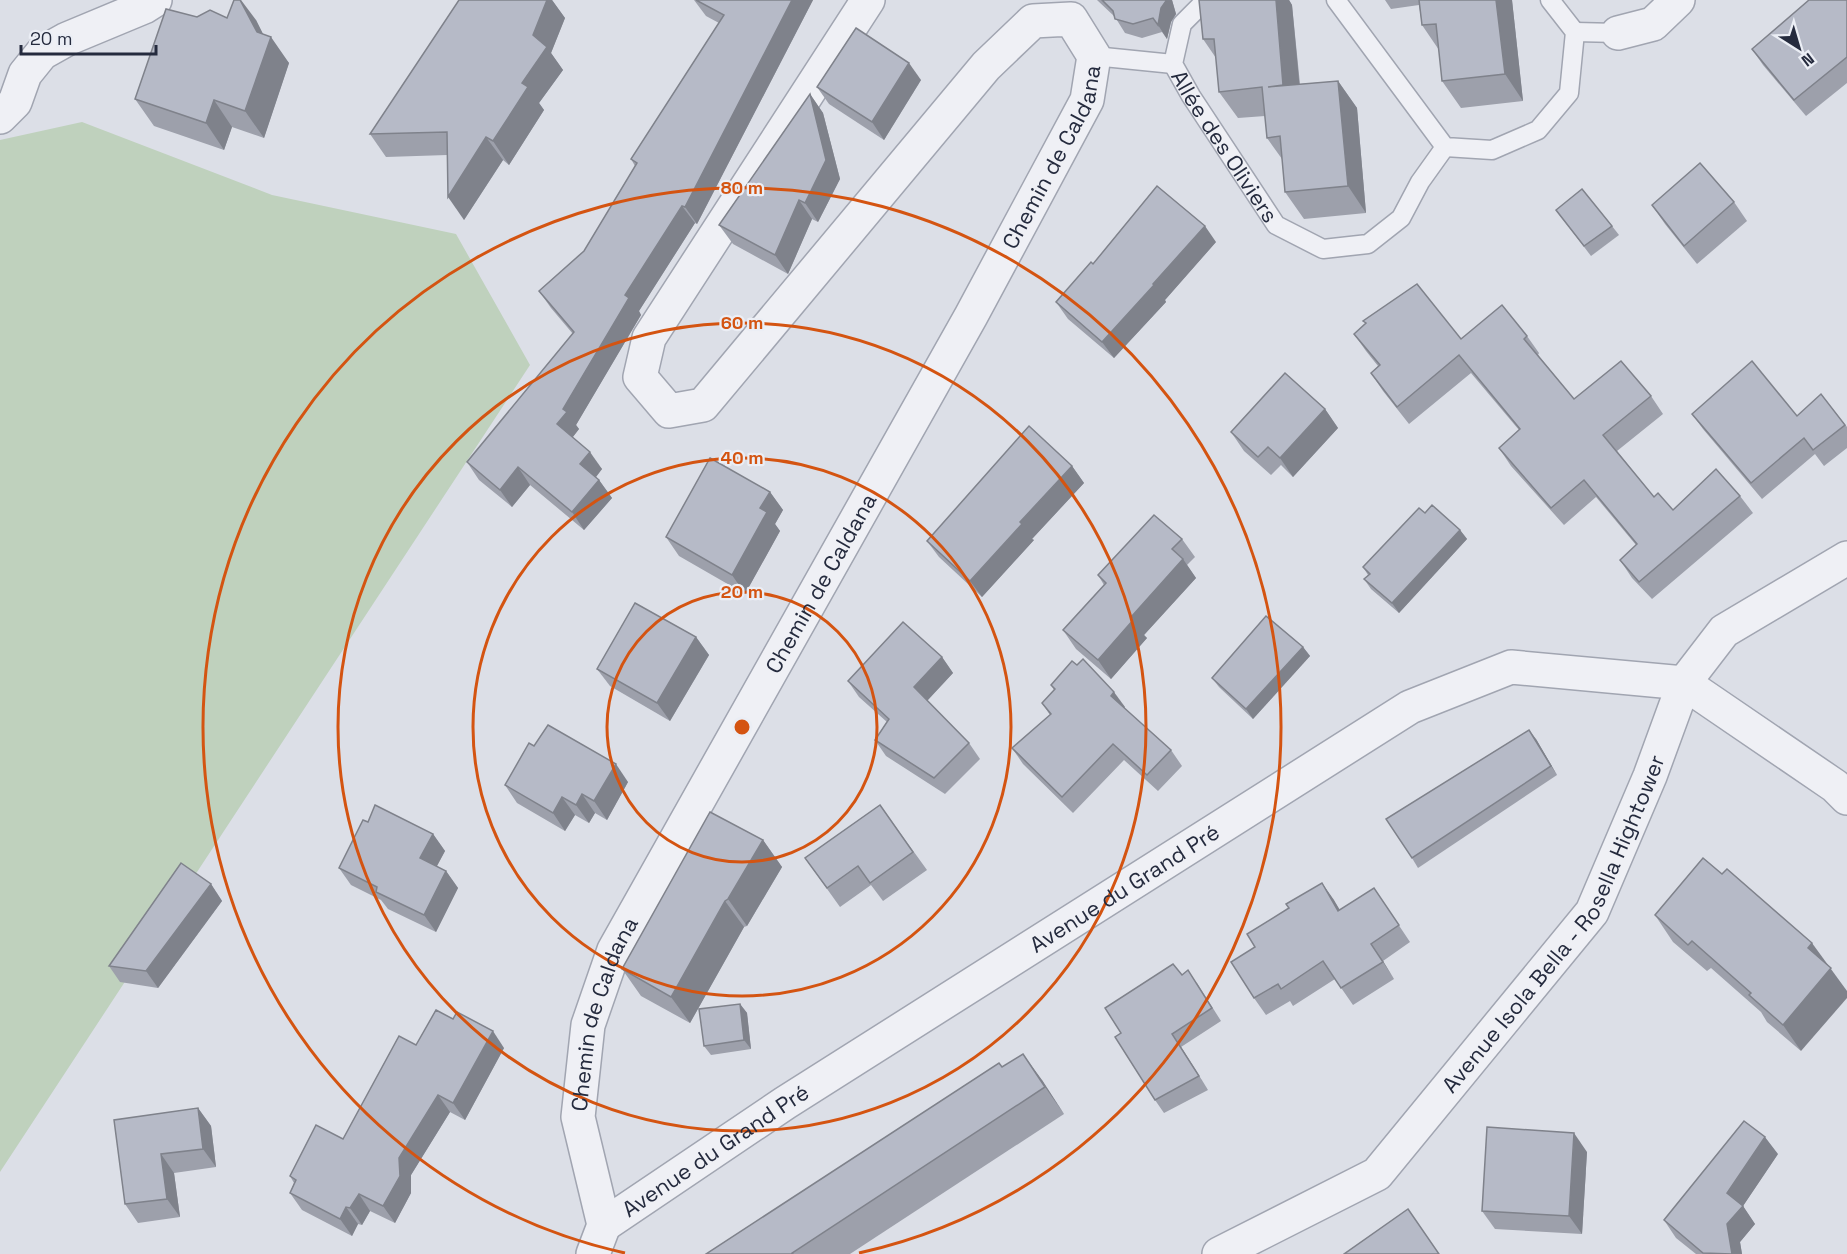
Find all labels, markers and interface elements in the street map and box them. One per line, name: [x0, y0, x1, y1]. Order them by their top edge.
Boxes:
scale bar: [21, 18, 156, 56]
north arrow: [1769, 18, 1829, 78]
text: 20 m: [30, 27, 73, 50]
text: N: [1797, 48, 1818, 71]
street label: Chemin de Caldana: [996, 63, 1106, 254]
street label: Allée des Oliviers: [1165, 65, 1284, 228]
text: 80 m: [721, 176, 763, 199]
text: 60 m: [721, 311, 763, 334]
text: 40 m: [720, 446, 764, 469]
street label: Chemin de Caldana: [759, 488, 883, 678]
text: 20 m: [721, 580, 763, 603]
centre of rings: [732, 717, 752, 737]
street label: Avenue Isola Bella - Rosella Hightower: [1436, 751, 1671, 1098]
street label: Avenue du Grand Pré: [1024, 817, 1224, 959]
street label: Chemin de Caldana: [565, 911, 644, 1113]
street label: Avenue du Grand Pré: [616, 1078, 814, 1223]

